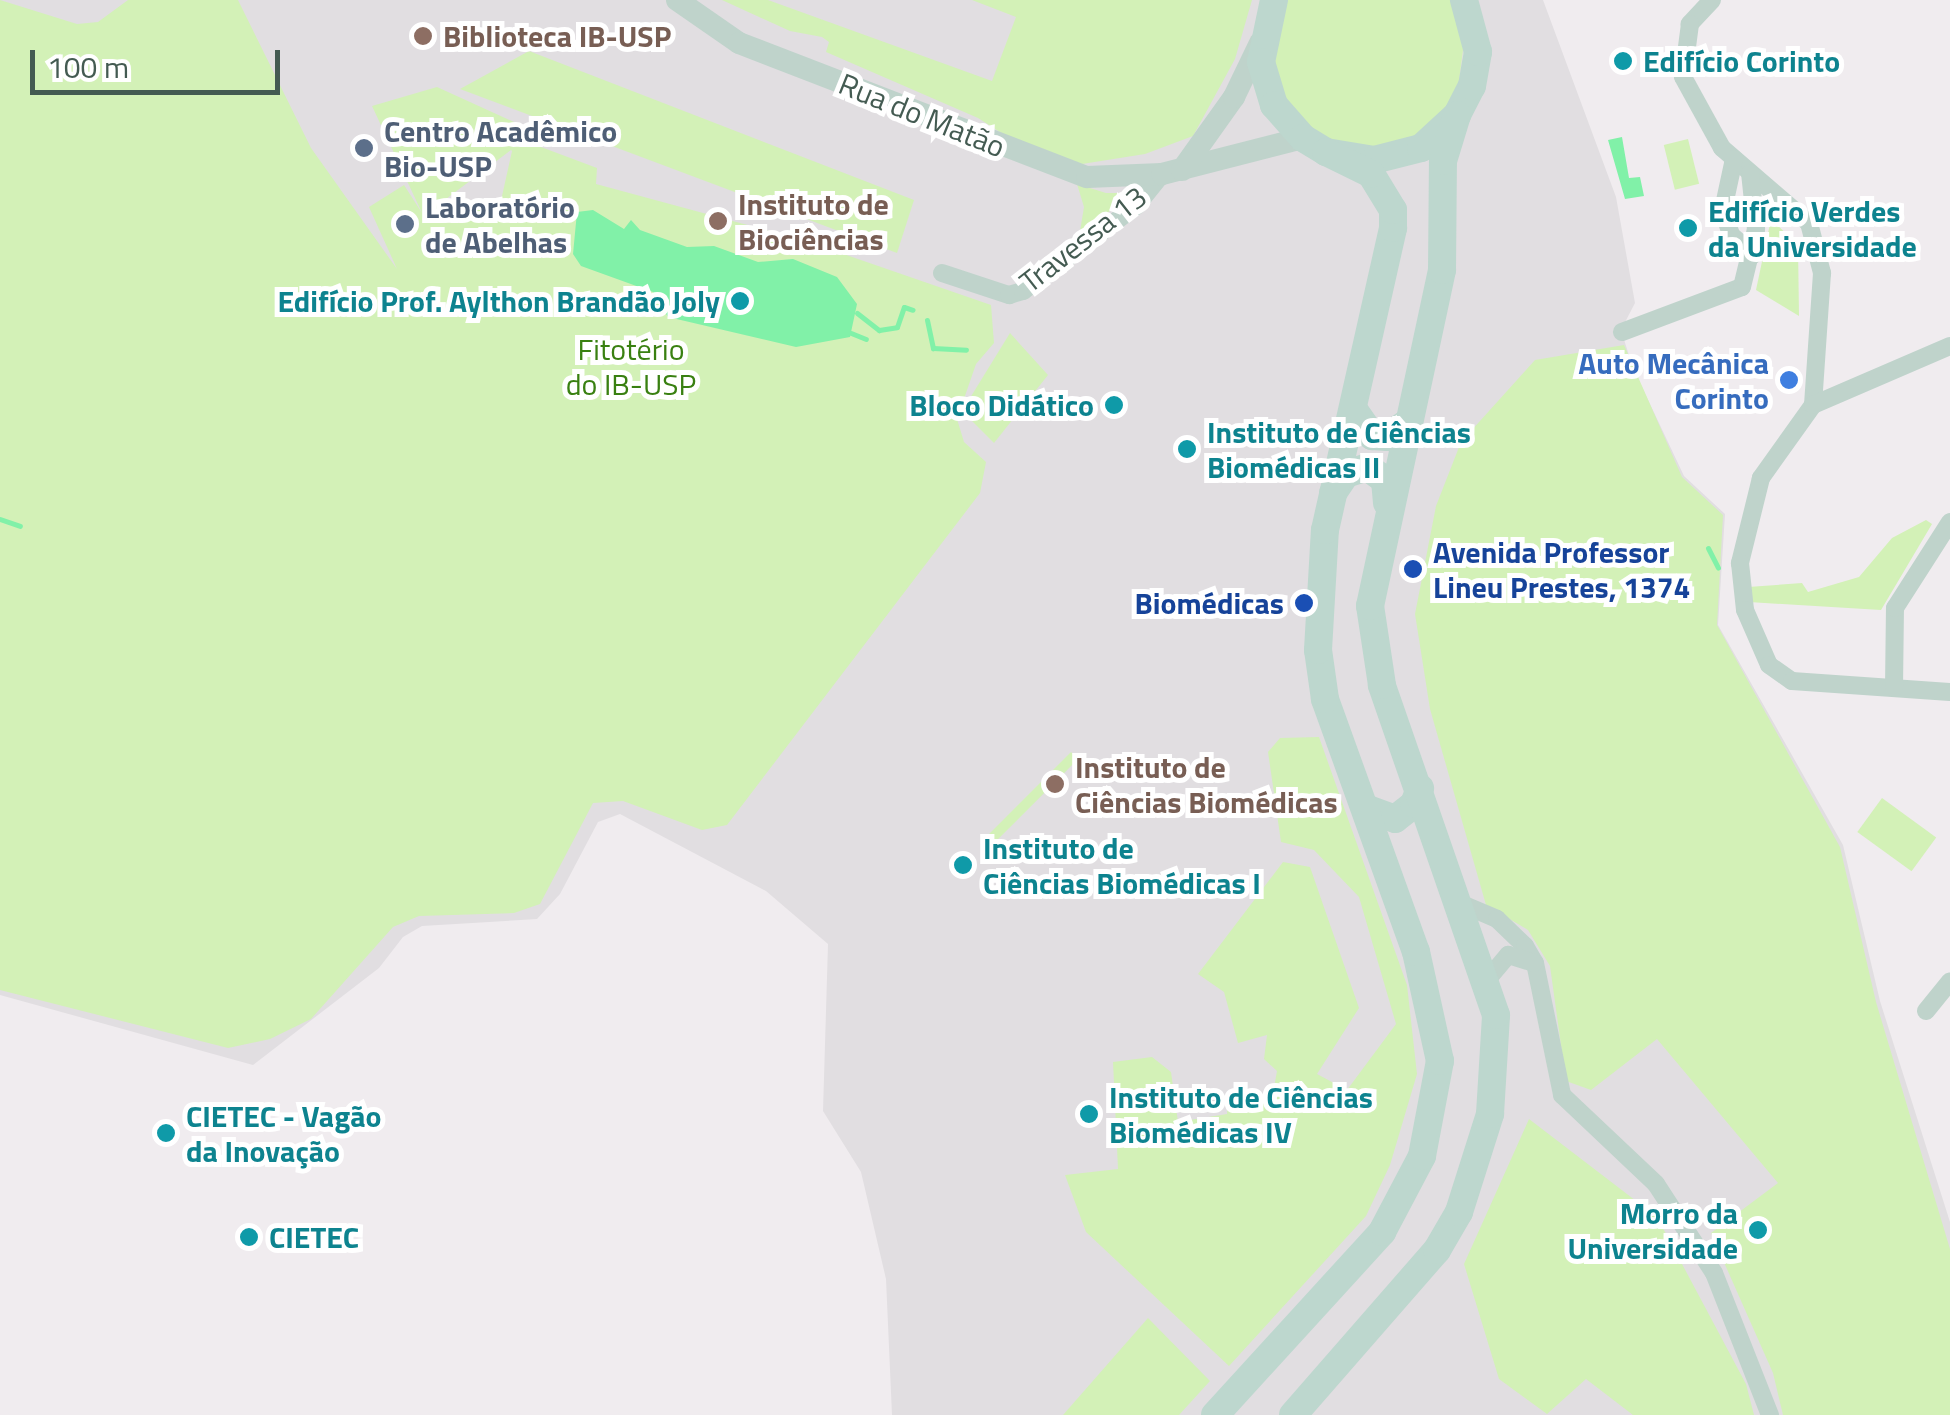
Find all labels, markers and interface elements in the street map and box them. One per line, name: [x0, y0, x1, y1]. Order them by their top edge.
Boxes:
place label: Biblioteca IB-USP: [443, 18, 671, 54]
marker: Biblioteca IB-USP: [412, 25, 434, 47]
scale bar: [35, 30, 285, 92]
place label: Edifício Corinto: [1643, 43, 1840, 79]
text: 100 m: [47, 44, 129, 90]
marker: Edifício Corinto: [1612, 50, 1634, 72]
street label: Rua do Matão: [834, 65, 1010, 165]
place label: Centro Acadêmico Bio-USP: [384, 113, 617, 184]
marker: Centro Acadêmico Bio-USP: [353, 137, 375, 159]
street label: Travessa 13: [1012, 178, 1154, 300]
place label: Instituto de Biociências: [738, 186, 889, 256]
place label: Laboratório de Abelhas: [425, 189, 575, 260]
place label: Edifício Verdes da Universidade: [1708, 193, 1917, 264]
marker: Instituto de Biociências: [707, 210, 729, 232]
marker: Laboratório de Abelhas: [394, 213, 416, 235]
marker: Edifício Verdes da Universidade: [1677, 217, 1699, 239]
place label: Edifício Prof. Aylthon Brandão Joly: [277, 283, 720, 319]
marker: Edifício Prof. Aylthon Brandão Joly: [729, 290, 751, 312]
park label: Fitotério do IB-USP: [566, 331, 696, 402]
place label: Auto Mecânica Corinto: [1578, 345, 1769, 416]
marker: Auto Mecânica Corinto: [1778, 369, 1800, 391]
place label: Bloco Didático: [909, 387, 1094, 423]
marker: Bloco Didático: [1103, 394, 1125, 416]
place label: Instituto de Ciências Biomédicas II: [1207, 414, 1471, 484]
marker: Instituto de Ciências Biomédicas II: [1176, 438, 1198, 460]
place label: Avenida Professor Lineu Prestes, 1374: [1433, 534, 1690, 604]
marker: Avenida Professor Lineu Prestes, 1374: [1402, 558, 1424, 580]
place label: Biomédicas: [1134, 585, 1284, 621]
marker: Biomédicas: [1293, 592, 1315, 614]
place label: Instituto de Ciências Biomédicas: [1075, 749, 1338, 820]
marker: Instituto de Ciências Biomédicas: [1044, 773, 1066, 795]
place label: Instituto de Ciências Biomédicas I: [983, 830, 1261, 900]
marker: Instituto de Ciências Biomédicas I: [952, 854, 974, 876]
place label: Instituto de Ciências Biomédicas IV: [1109, 1079, 1373, 1150]
place label: CIETEC - Vagão da Inovação: [186, 1098, 382, 1168]
marker: Instituto de Ciências Biomédicas IV: [1078, 1103, 1100, 1125]
marker: CIETEC - Vagão da Inovação: [155, 1122, 177, 1144]
place label: Morro da Universidade: [1568, 1195, 1738, 1266]
place label: CIETEC: [269, 1219, 359, 1255]
marker: Morro da Universidade: [1747, 1219, 1769, 1241]
marker: CIETEC: [238, 1226, 260, 1248]

